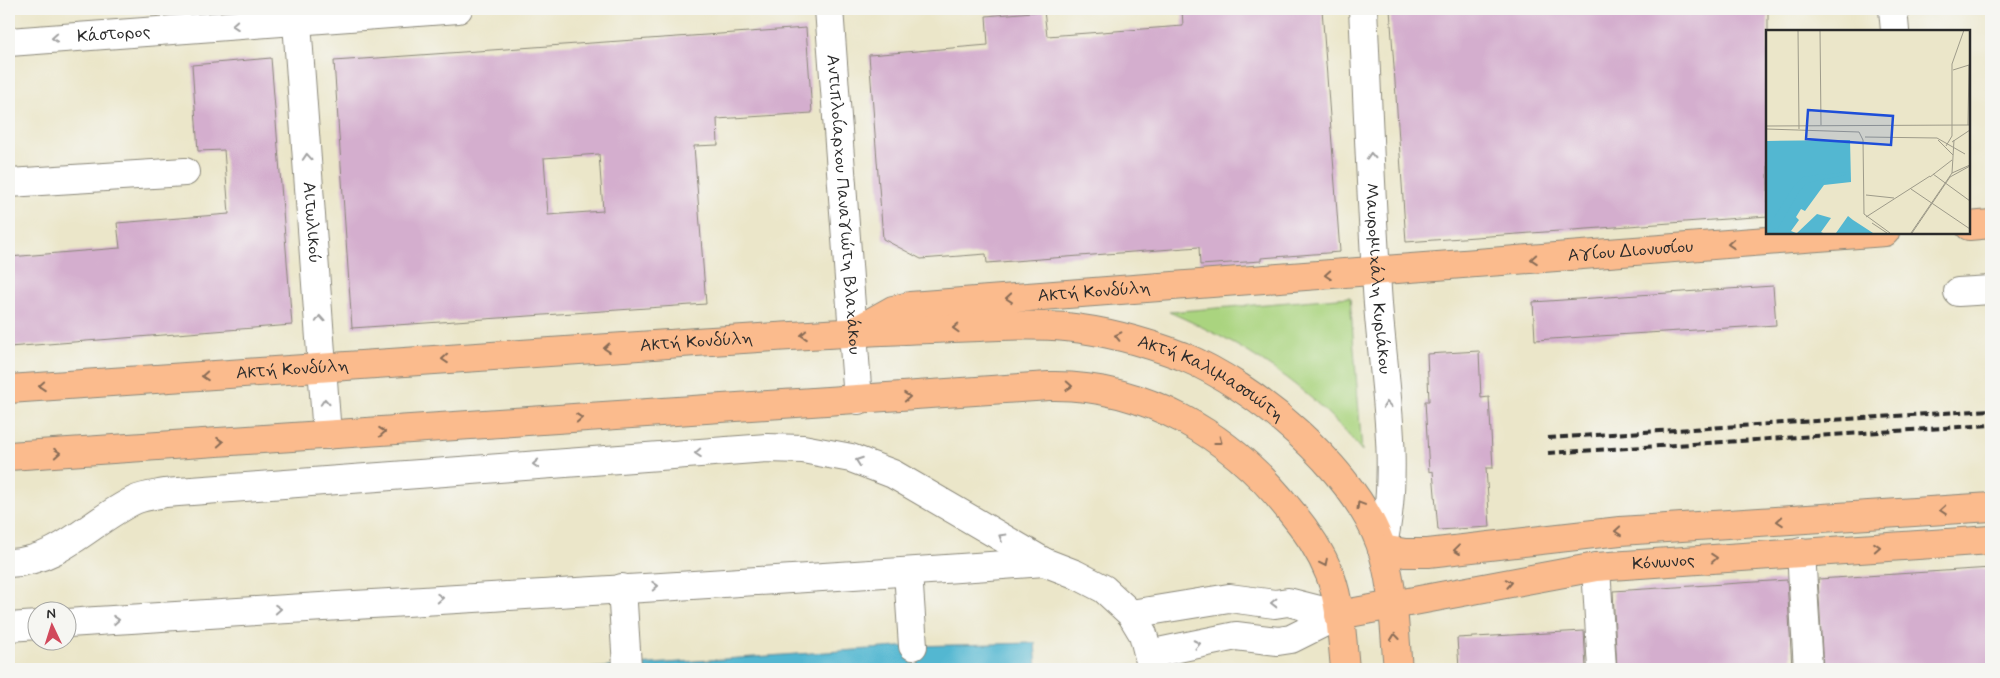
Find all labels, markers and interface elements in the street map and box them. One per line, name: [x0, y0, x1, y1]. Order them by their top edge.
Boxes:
one-way arrow: [231, 19, 239, 30]
street label: Κάστορος: [76, 20, 151, 49]
inset map: [1766, 30, 1970, 234]
one-way arrow: [51, 33, 59, 44]
street label: Αντιπλοίαρχου Παναγιώτη Βλαχάκου: [820, 53, 867, 356]
one-way arrow: [1365, 151, 1376, 159]
one-way arrow: [302, 153, 313, 161]
street label: Αιτωλικού: [297, 181, 326, 264]
street label: Μαυρομιχάλη Κυριάκου: [1359, 183, 1397, 375]
street label: Αγίου Διονυσίου: [1567, 235, 1694, 268]
one-way arrow: [1727, 238, 1735, 249]
one-way arrow: [1530, 253, 1538, 264]
one-way arrow: [1324, 269, 1332, 280]
street label: Ακτή Κονδύλη: [1037, 276, 1151, 308]
one-way arrow: [1005, 292, 1013, 303]
one-way arrow: [314, 315, 325, 323]
one-way arrow: [952, 323, 960, 334]
street label: Ακτή Κονδύλη: [639, 326, 754, 358]
one-way arrow: [800, 329, 808, 340]
street label: Ακτή Καλιμασσιώτη: [1135, 330, 1289, 428]
one-way arrow: [1113, 331, 1122, 342]
one-way arrow: [603, 343, 611, 354]
street label: Ακτή Κονδύλη: [235, 354, 350, 386]
one-way arrow: [441, 354, 449, 365]
one-way arrow: [200, 370, 208, 381]
one-way arrow: [1065, 380, 1073, 391]
one-way arrow: [38, 381, 46, 392]
one-way arrow: [903, 391, 911, 402]
one-way arrow: [320, 397, 331, 405]
one-way arrow: [1382, 401, 1393, 409]
one-way arrow: [575, 413, 583, 424]
one-way arrow: [378, 426, 386, 437]
one-way arrow: [1213, 436, 1222, 444]
one-way arrow: [216, 437, 224, 448]
one-way arrow: [693, 447, 701, 458]
one-way arrow: [54, 448, 62, 459]
one-way arrow: [855, 457, 863, 467]
one-way arrow: [531, 459, 539, 470]
one-way arrow: [1357, 501, 1367, 510]
one-way arrow: [1938, 505, 1946, 516]
one-way arrow: [1776, 515, 1784, 526]
one-way arrow: [1614, 525, 1622, 536]
one-way arrow: [998, 533, 1007, 543]
one-way arrow: [1873, 542, 1881, 553]
one-way arrow: [1453, 544, 1461, 555]
street label: Κόνωνος: [1631, 548, 1696, 577]
one-way arrow: [1711, 552, 1719, 563]
one-way arrow: [1317, 558, 1328, 567]
one-way arrow: [1504, 579, 1513, 589]
one-way arrow: [651, 581, 659, 592]
one-way arrow: [437, 593, 445, 604]
one-way arrow: [1270, 598, 1278, 608]
north arrow: [28, 600, 78, 650]
one-way arrow: [275, 603, 283, 614]
text: N: [46, 605, 56, 623]
one-way arrow: [112, 615, 120, 626]
one-way arrow: [1390, 632, 1401, 640]
one-way arrow: [1192, 640, 1201, 650]

